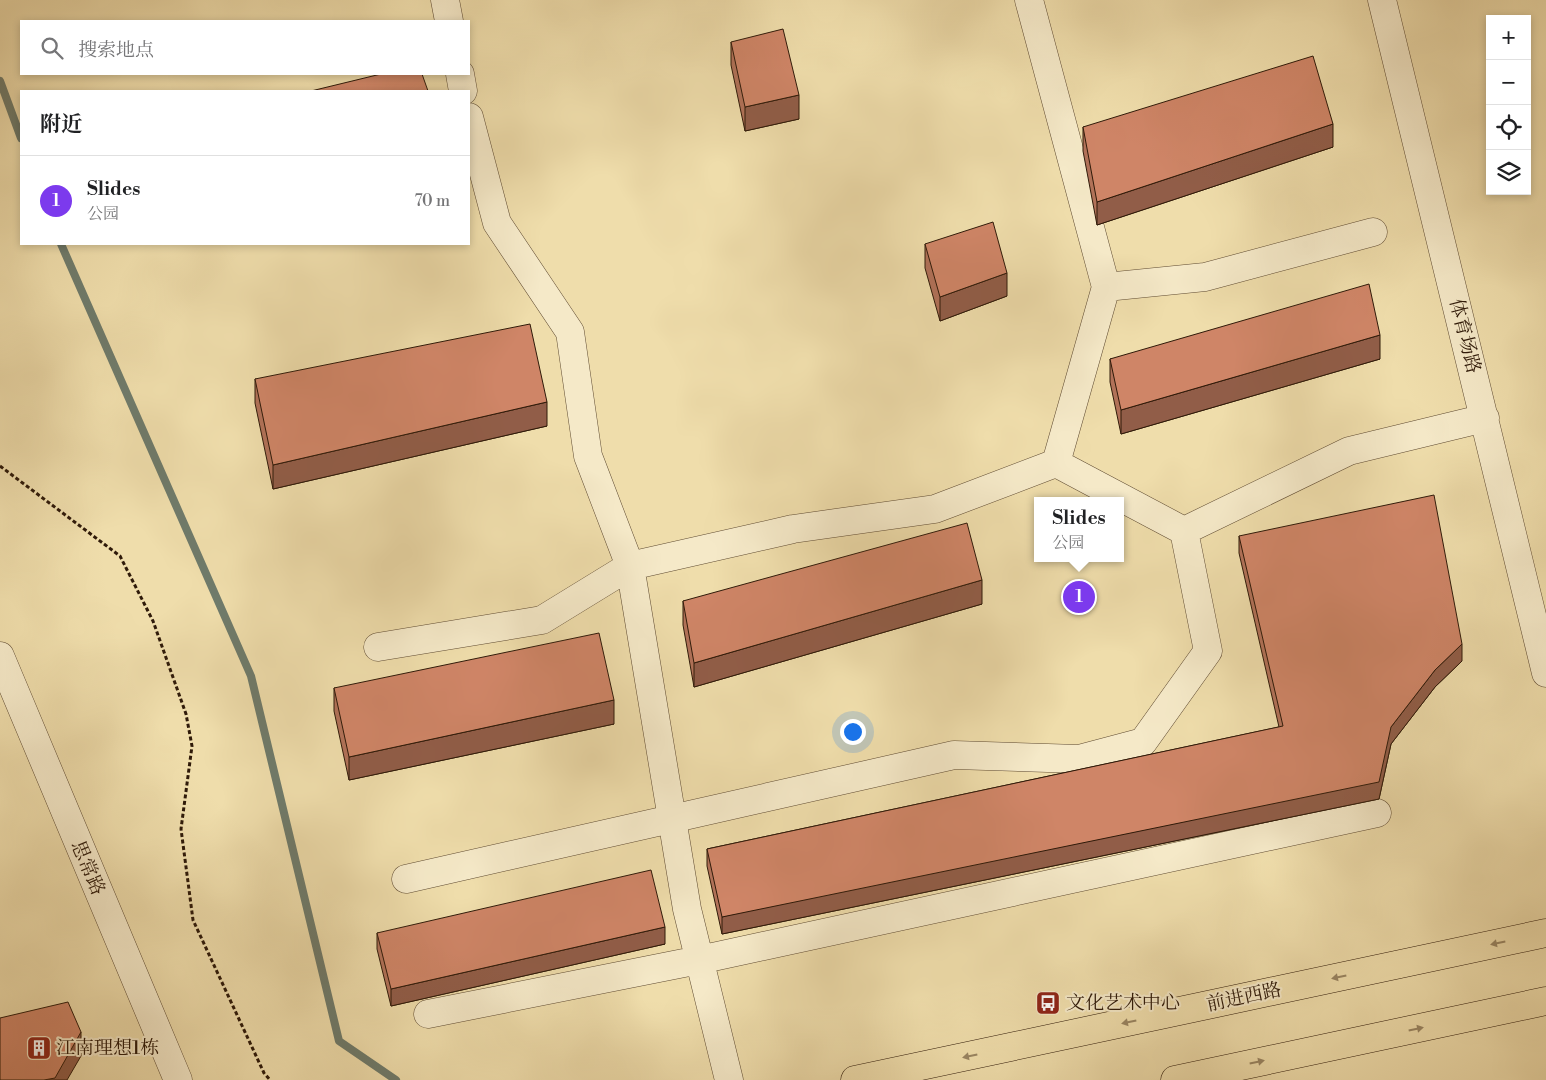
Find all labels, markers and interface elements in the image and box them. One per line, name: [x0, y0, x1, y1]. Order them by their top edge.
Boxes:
map controls: [1486, 15, 1531, 195]
button: +: [1486, 15, 1531, 60]
search box: [20, 20, 470, 75]
icon: search: [38, 34, 66, 62]
text: 搜索地点: [78, 38, 154, 62]
button: −: [1486, 60, 1531, 105]
button: locate: [1486, 105, 1531, 150]
text: 附近: [40, 112, 82, 138]
button: layers: [1486, 150, 1531, 195]
text: Slides: [87, 177, 140, 201]
text: 1: [52, 191, 60, 211]
text: 70 m: [414, 191, 450, 211]
text: 公园: [87, 204, 119, 224]
street label: 体育场路: [1444, 296, 1486, 376]
popup: [1034, 497, 1124, 562]
text: Slides: [1052, 506, 1106, 530]
text: 公园: [1052, 533, 1084, 553]
pin: 1: [1063, 578, 1095, 616]
your location: [840, 719, 866, 745]
street label: 思常路: [66, 837, 110, 899]
one-way arrow: [1491, 939, 1506, 947]
one-way arrow: [1332, 973, 1347, 981]
street label: 前进西路: [1204, 977, 1284, 1017]
bus stop icon: 文化艺术中心: [1035, 990, 1061, 1016]
place label: 文化艺术中心: [1066, 991, 1180, 1015]
one-way arrow: [1122, 1018, 1137, 1026]
one-way arrow: [1409, 1024, 1425, 1032]
building icon: 江南理想1栋: [26, 1035, 52, 1061]
place label: 江南理想1栋: [56, 1036, 159, 1060]
one-way arrow: [962, 1052, 978, 1060]
one-way arrow: [1250, 1058, 1266, 1066]

